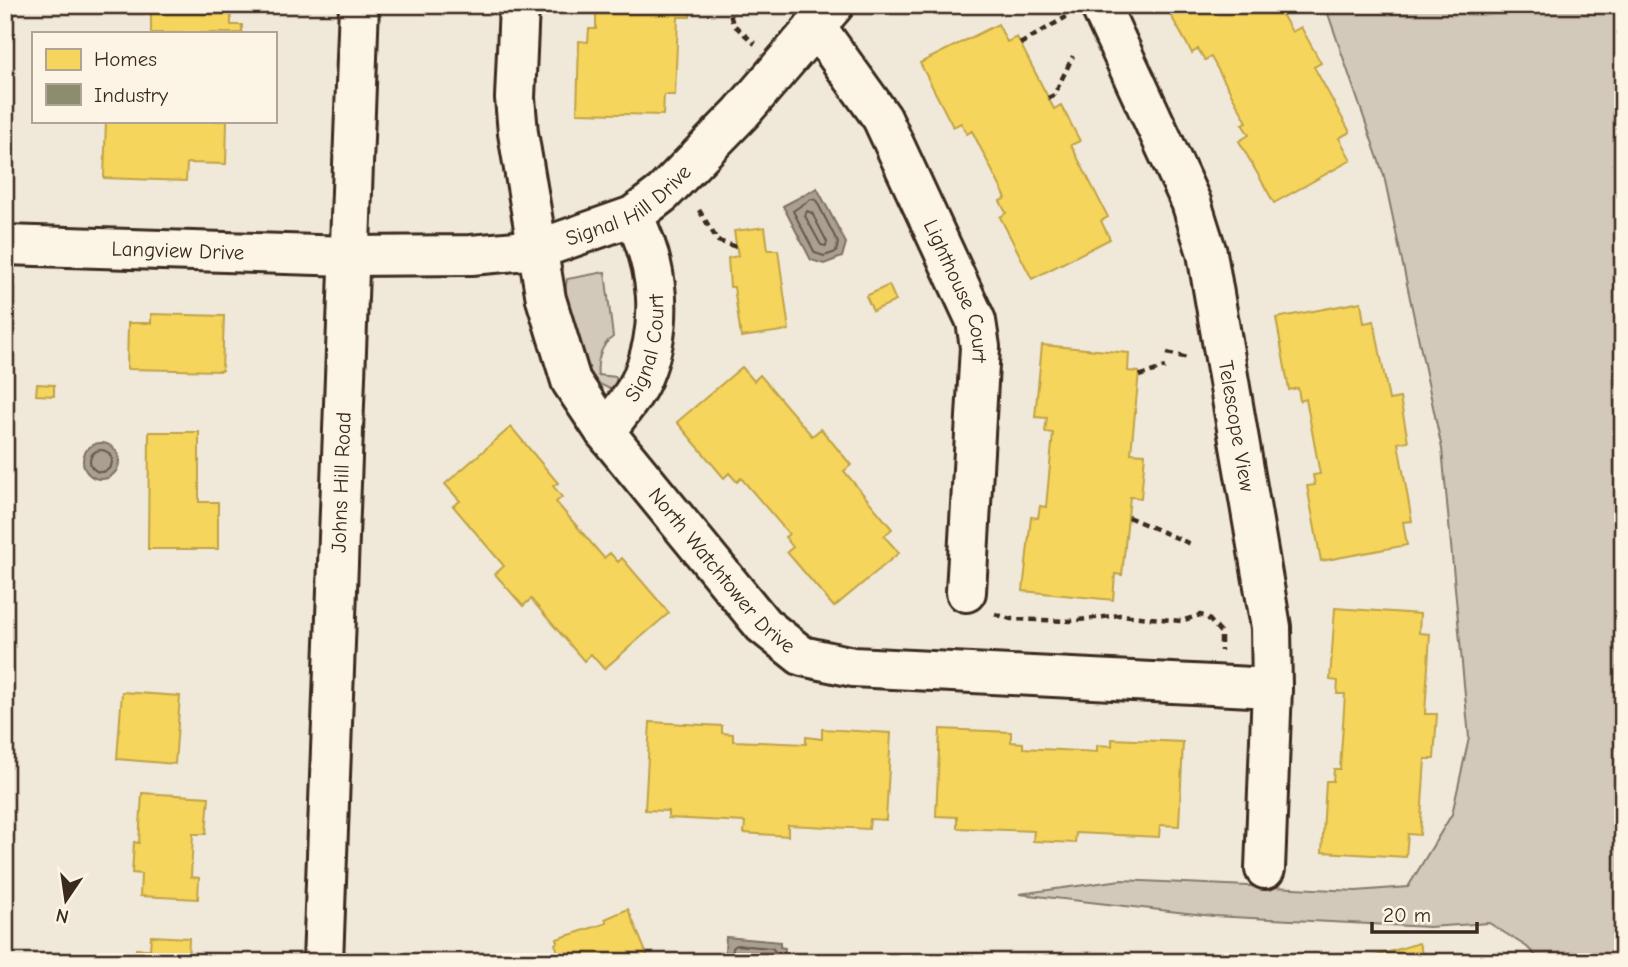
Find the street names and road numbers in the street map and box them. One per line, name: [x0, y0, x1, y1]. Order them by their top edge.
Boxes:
street label: Signal Hill Drive: [562, 160, 696, 251]
street label: Lighthouse Court: [919, 216, 992, 364]
street label: Langview Drive: [111, 236, 245, 265]
street label: Signal Court: [620, 292, 668, 406]
street label: Telescope View: [1214, 359, 1260, 494]
street label: Johns Hill Road: [326, 411, 356, 553]
street label: North Watchtower Drive: [644, 483, 800, 658]

